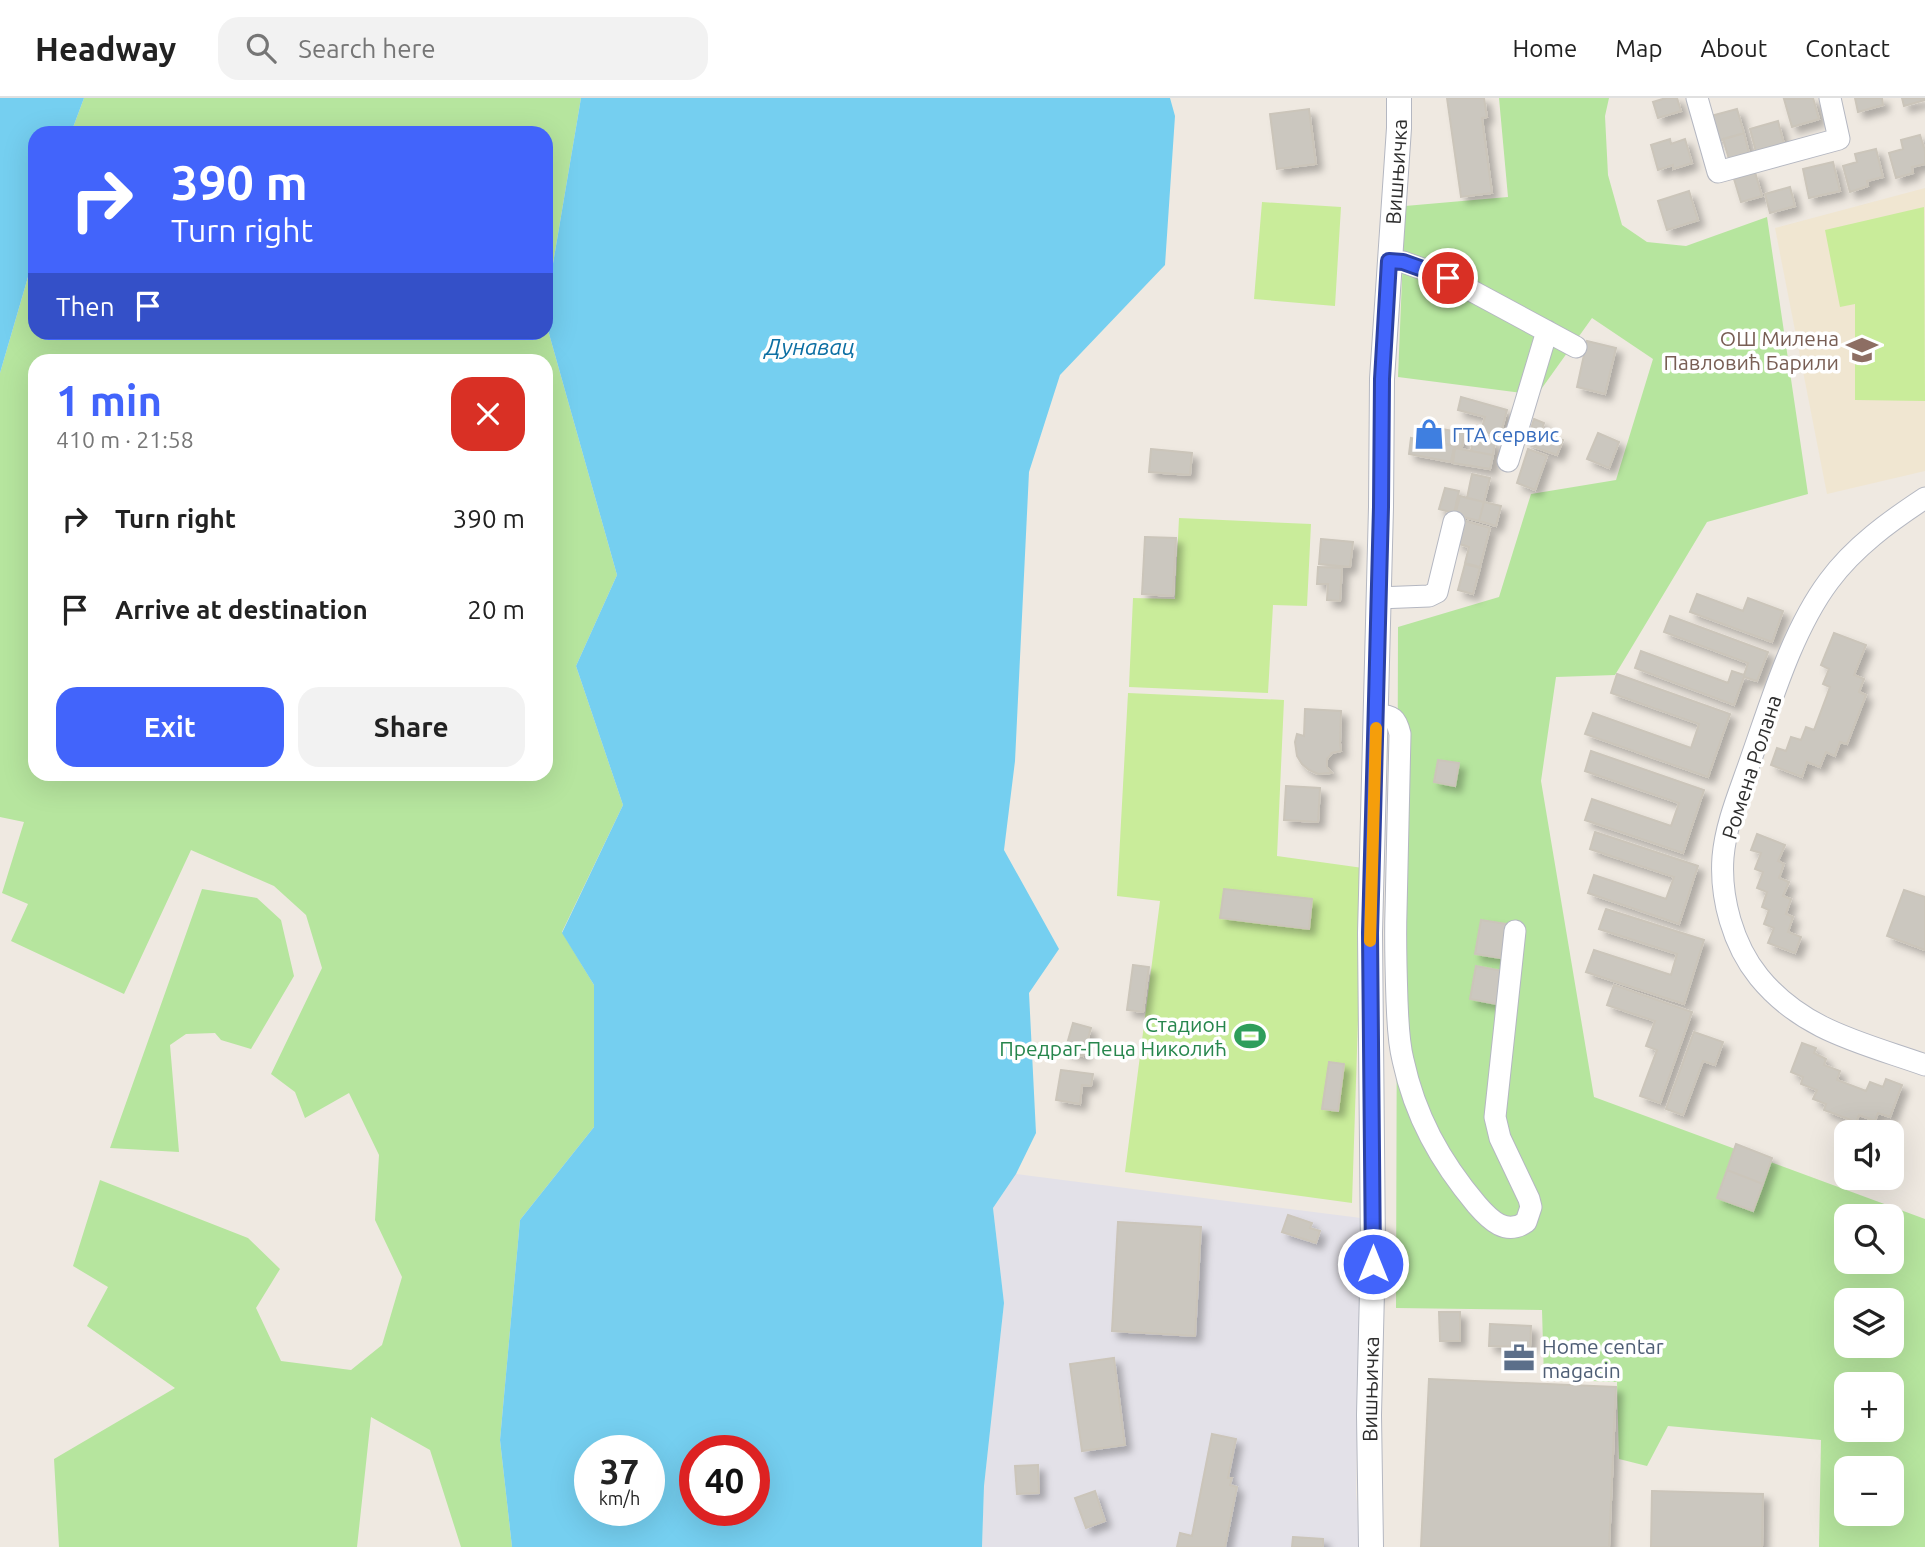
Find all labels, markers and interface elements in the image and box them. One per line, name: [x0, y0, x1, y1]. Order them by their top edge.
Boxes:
search box: [218, 17, 708, 80]
icon: search: [242, 29, 280, 67]
text: Headway: [35, 30, 176, 67]
text: Search here: [298, 34, 436, 63]
text: Home: [1512, 35, 1577, 62]
text: Map: [1615, 35, 1662, 62]
text: About: [1700, 35, 1767, 62]
text: Contact: [1805, 35, 1890, 62]
street label: Вишњичка: [1380, 119, 1411, 225]
icon: right: [56, 154, 147, 245]
text: 390 m: [171, 154, 308, 209]
text: Turn right: [171, 212, 313, 248]
pin: [1418, 248, 1478, 308]
icon: arrive: [1429, 259, 1467, 297]
icon: arrive: [129, 287, 167, 325]
text: Then: [56, 292, 115, 321]
place label: ОШ Милена Павловић Барили: [1664, 326, 1839, 374]
school or university icon: ОШ Милена Павловић Барили: [1845, 333, 1879, 367]
water label: Дунавац: [763, 334, 855, 359]
text: 1 min: [56, 377, 162, 424]
button: close: [451, 377, 525, 451]
shop icon: ГТА сервис: [1412, 417, 1446, 451]
place label: ГТА сервис: [1452, 422, 1560, 446]
text: 410 m · 21:58: [56, 427, 194, 452]
icon: right: [56, 500, 94, 538]
text: Turn right: [115, 504, 236, 533]
text: 390 m: [453, 504, 525, 533]
icon: arrive: [56, 591, 94, 629]
text: Arrive at destination: [115, 595, 368, 624]
text: 20 m: [467, 595, 525, 624]
button: Exit: [56, 687, 284, 767]
button: Share: [298, 687, 525, 767]
street label: Ромена Ролана: [1716, 692, 1786, 842]
place label: Стадион Предраг-Пеца Николић: [999, 1012, 1227, 1060]
sports icon: Стадион Предраг-Пеца Николић: [1233, 1019, 1267, 1053]
map controls: [1834, 1120, 1904, 1526]
button: sound: [1834, 1120, 1904, 1190]
button: search: [1834, 1204, 1904, 1274]
position arrow: [1336, 1227, 1410, 1301]
button: layers: [1834, 1288, 1904, 1358]
place label: Home centar magacin: [1542, 1334, 1664, 1382]
street label: Вишњичка: [1357, 1336, 1383, 1442]
office icon: Home centar magacin: [1502, 1341, 1536, 1375]
button: +: [1834, 1372, 1904, 1442]
speed limit sign: 40: [679, 1435, 770, 1526]
text: 37: [600, 1451, 639, 1491]
button: −: [1834, 1456, 1904, 1526]
text: km/h: [599, 1488, 640, 1508]

